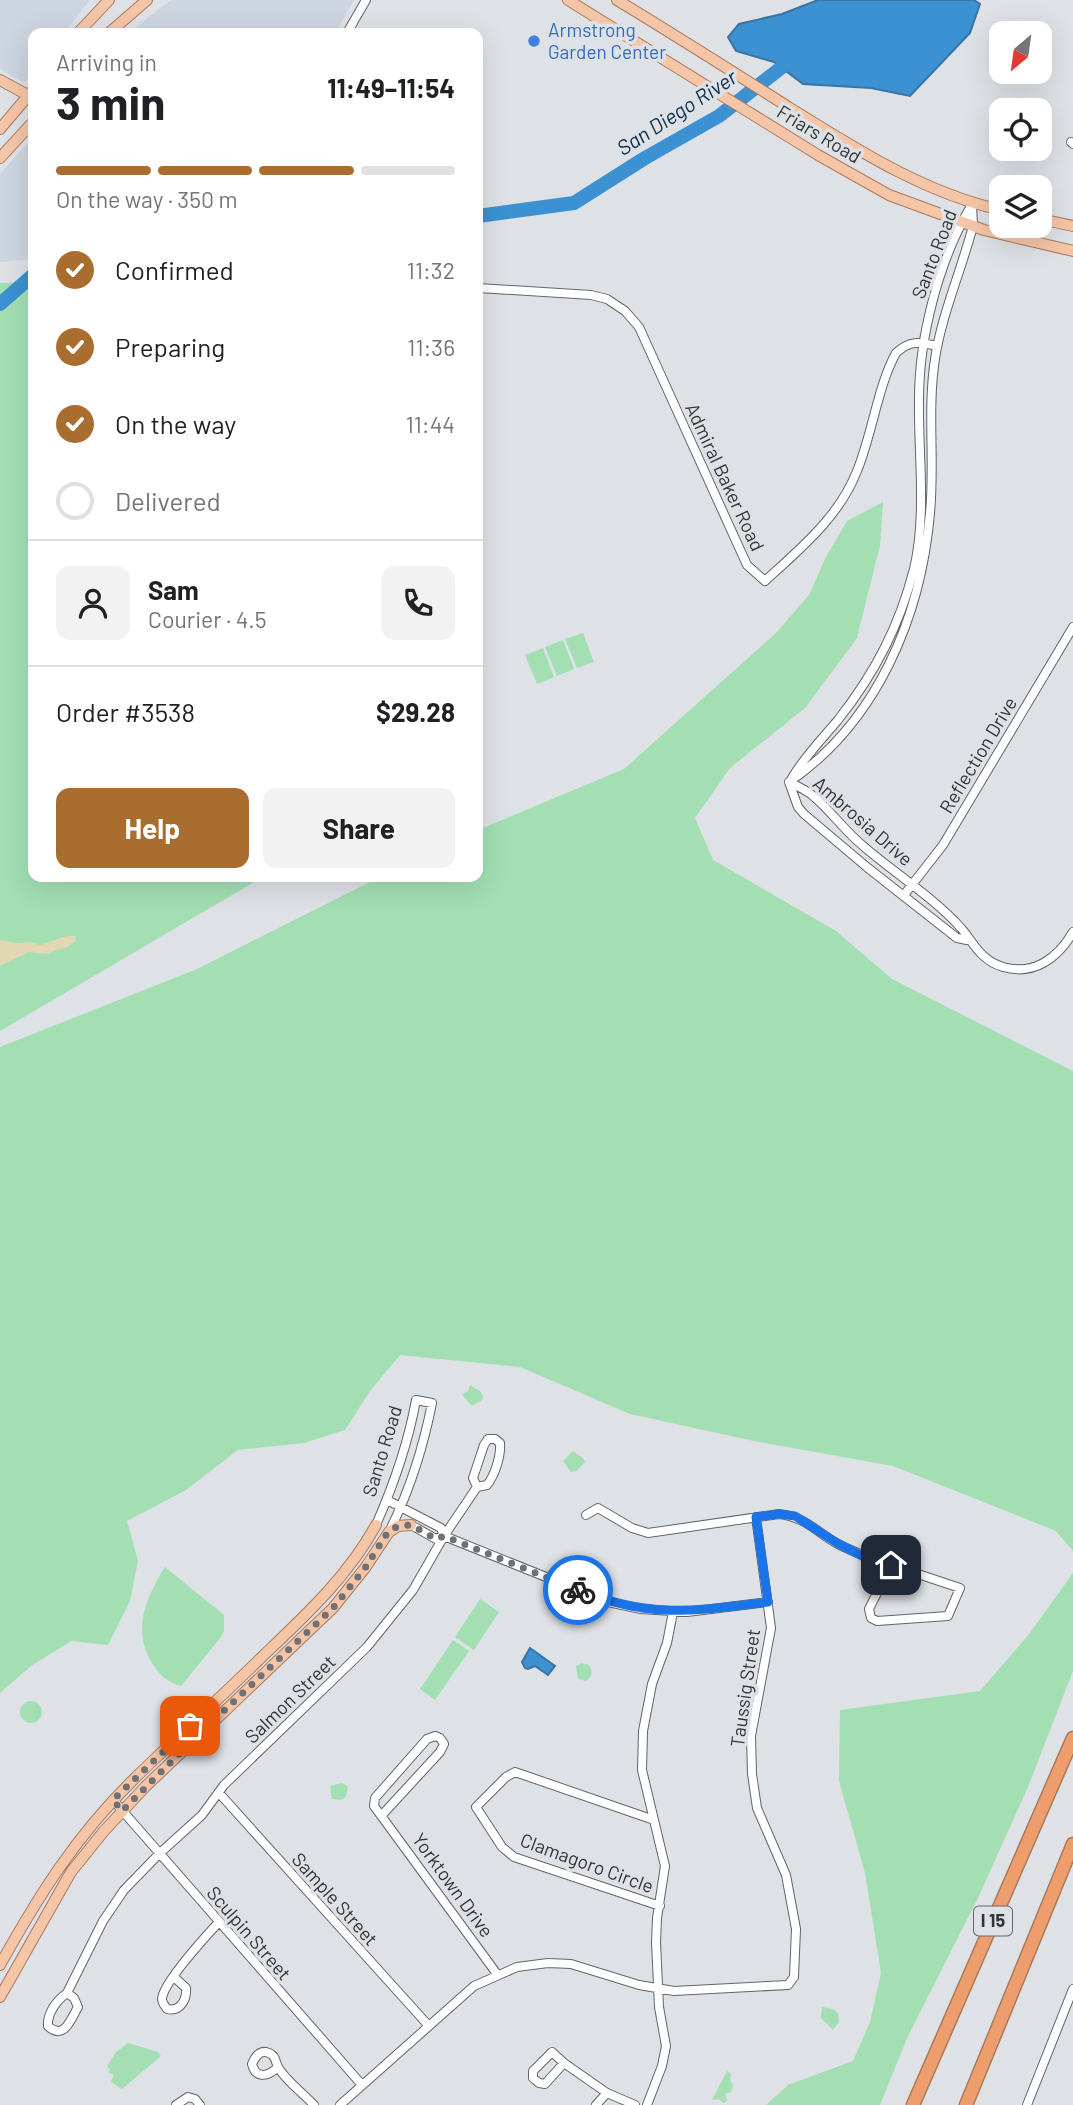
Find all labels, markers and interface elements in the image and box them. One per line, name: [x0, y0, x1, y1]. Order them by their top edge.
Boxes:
place label: Armstrong Garden Center: [548, 18, 666, 63]
north arrow: [989, 21, 1052, 84]
map controls: [989, 21, 1052, 238]
marker: Armstrong Garden Center: [526, 33, 542, 49]
text: Arriving in: [56, 48, 157, 76]
water label: San Diego River: [611, 63, 741, 160]
text: 11:49–11:54: [327, 72, 455, 103]
text: 3 min: [56, 74, 165, 129]
button: locate: [989, 98, 1052, 161]
street label: Friars Road: [773, 100, 865, 168]
button: layers: [989, 175, 1052, 238]
text: On the way · 350 m: [56, 185, 238, 213]
street label: Santo Road: [906, 206, 961, 302]
icon: check: [56, 251, 94, 289]
text: Confirmed: [115, 254, 234, 285]
text: 11:32: [407, 256, 455, 284]
icon: check: [56, 328, 94, 366]
text: Preparing: [115, 331, 225, 362]
text: 11:36: [407, 333, 455, 361]
street label: Admiral Baker Road: [681, 399, 770, 554]
icon: check: [56, 405, 94, 443]
text: On the way: [115, 408, 236, 439]
text: 11:44: [406, 410, 455, 438]
text: Delivered: [115, 485, 221, 516]
button: person: [56, 566, 130, 640]
button: phone: [381, 566, 455, 640]
text: Sam: [148, 574, 199, 605]
text: Courier · 4.5: [148, 605, 267, 633]
street label: Reflection Drive: [934, 693, 1021, 817]
text: Order #3538: [56, 696, 195, 727]
text: $29.28: [376, 696, 455, 727]
street label: Ambrosia Drive: [809, 771, 918, 870]
button: Help: [56, 788, 249, 868]
button: Share: [263, 788, 455, 868]
street label: Santo Road: [357, 1403, 406, 1499]
pin: [861, 1535, 921, 1595]
icon: home: [872, 1546, 910, 1584]
courier: [543, 1555, 613, 1625]
icon: bike: [559, 1571, 597, 1609]
street label: Taussig Street: [725, 1627, 764, 1748]
street label: Salmon Street: [240, 1650, 340, 1748]
pin: [160, 1696, 220, 1756]
icon: bag: [171, 1707, 209, 1745]
street label: Yorktown Drive: [408, 1828, 499, 1941]
street label: Clamagoro Circle: [517, 1828, 657, 1897]
street label: Sample Street: [288, 1847, 383, 1950]
street label: Sculpin Street: [202, 1881, 296, 1984]
road number: I 15: [974, 1907, 1012, 1936]

